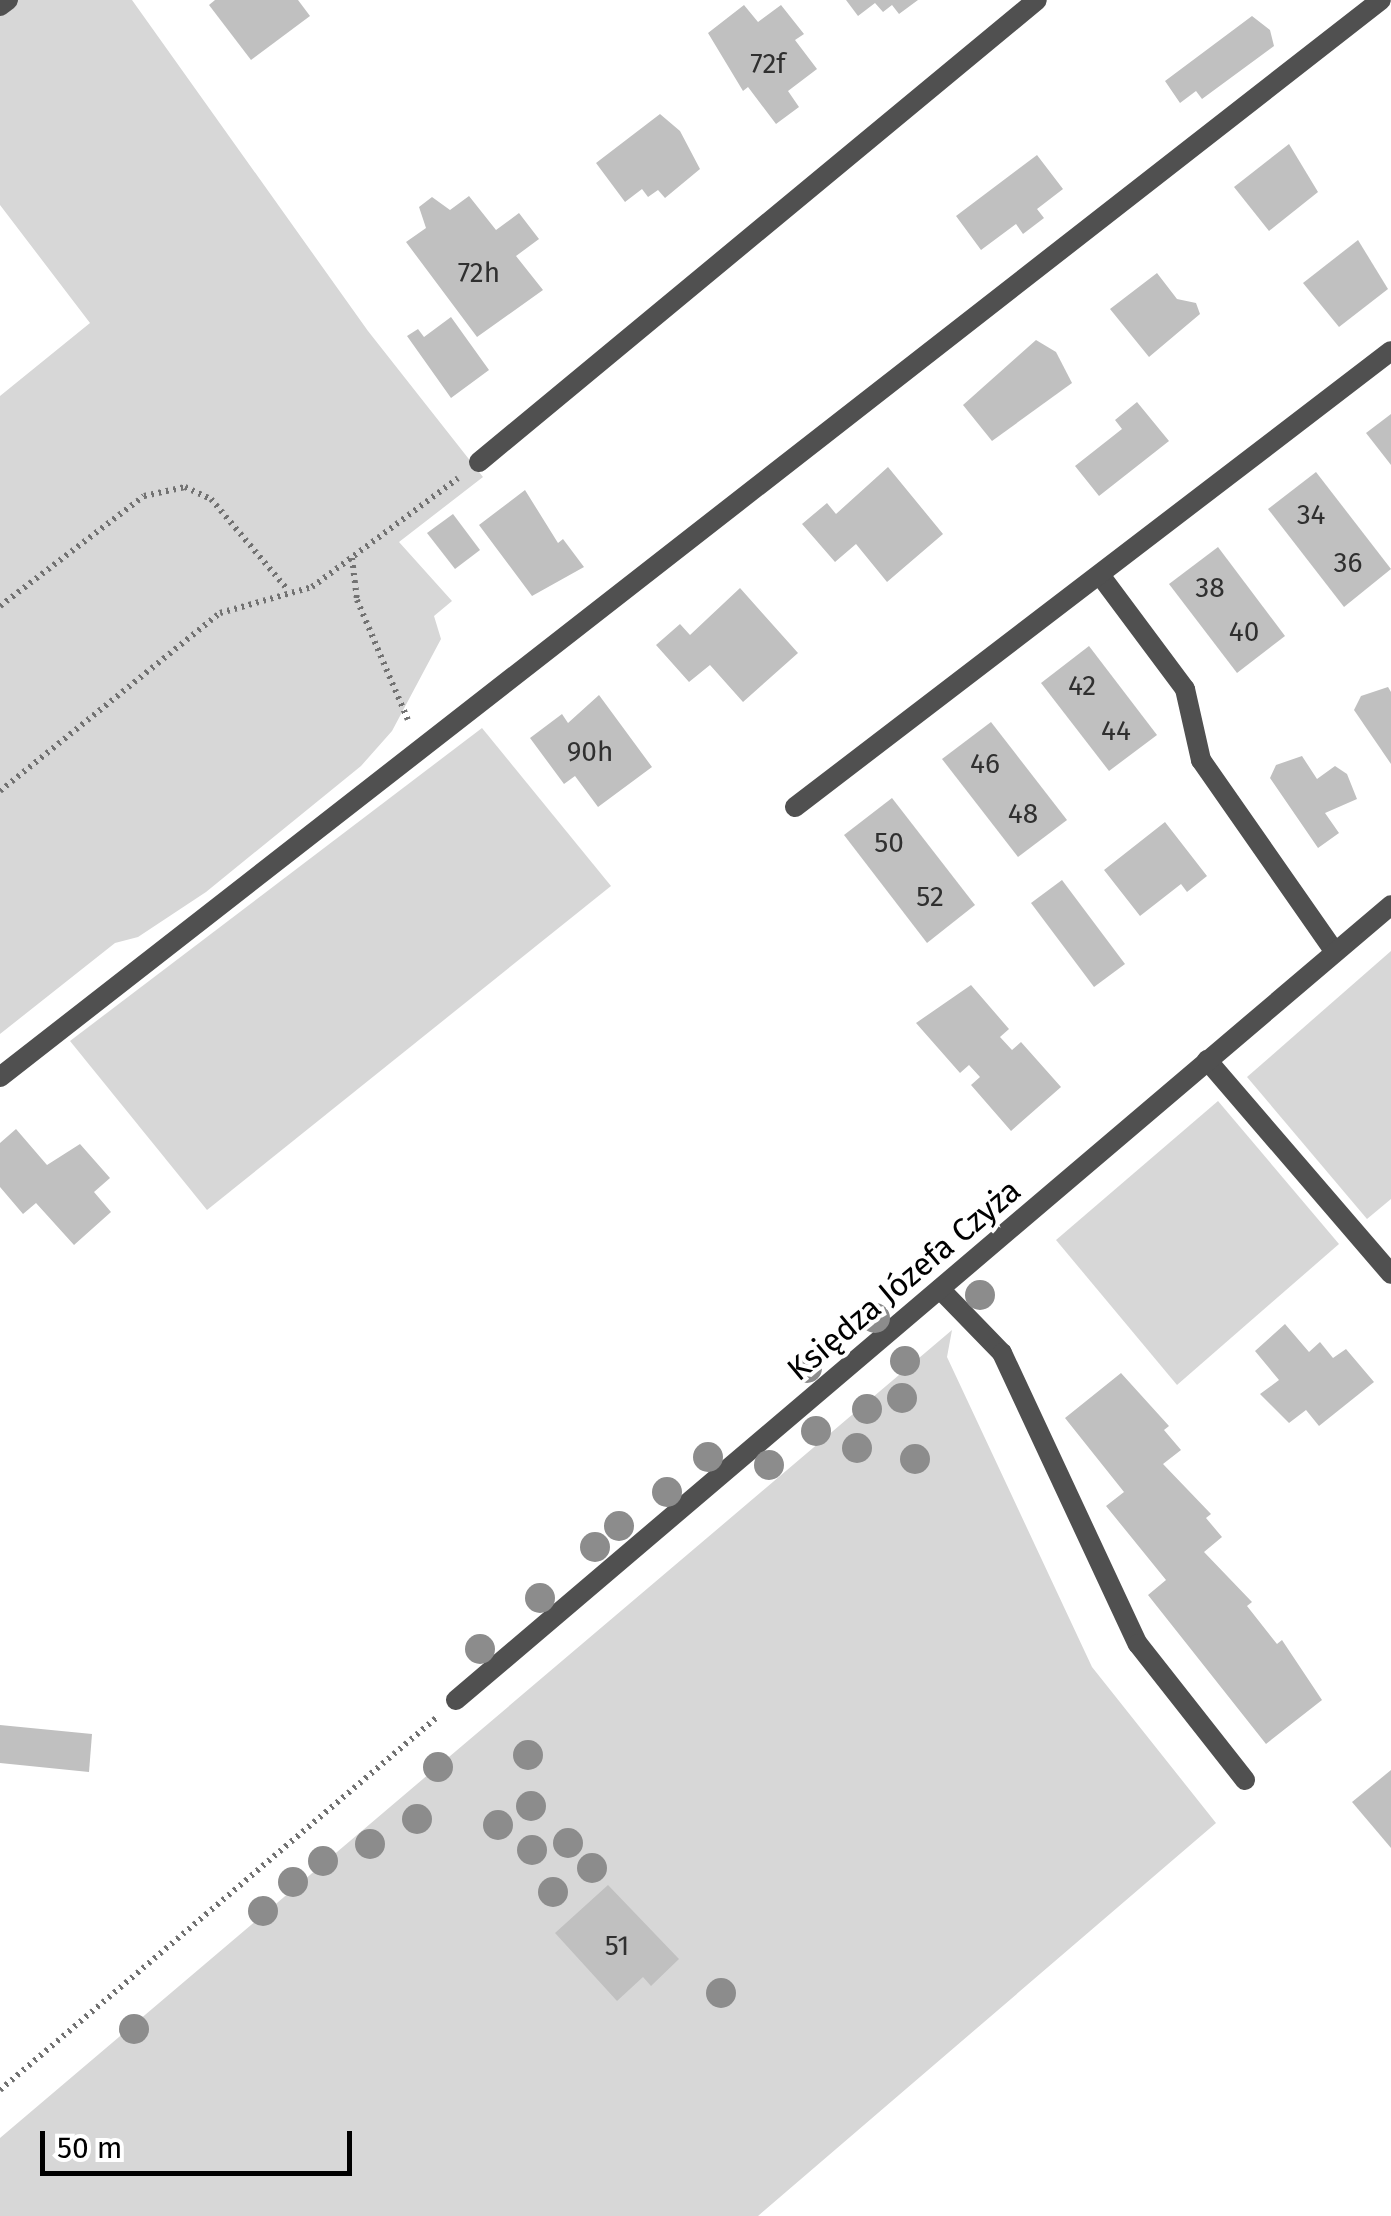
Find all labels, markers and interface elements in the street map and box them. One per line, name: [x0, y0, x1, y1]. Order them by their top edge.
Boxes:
house number: 72f: [750, 47, 786, 81]
house number: 72h: [458, 256, 500, 290]
house number: 34: [1297, 498, 1325, 532]
house number: 36: [1334, 546, 1362, 580]
house number: 38: [1195, 571, 1225, 605]
house number: 40: [1229, 615, 1259, 649]
house number: 42: [1068, 669, 1096, 703]
house number: 44: [1101, 714, 1131, 748]
house number: 90h: [567, 735, 613, 769]
house number: 46: [970, 747, 1000, 781]
house number: 48: [1008, 797, 1038, 831]
house number: 50: [874, 826, 904, 860]
house number: 52: [916, 880, 944, 914]
street label: Księdza Józefa Czyża: [780, 1171, 1028, 1389]
house number: 51: [605, 1929, 629, 1963]
scale bar: [45, 2111, 358, 2173]
text: 50 m: [57, 2130, 122, 2166]

